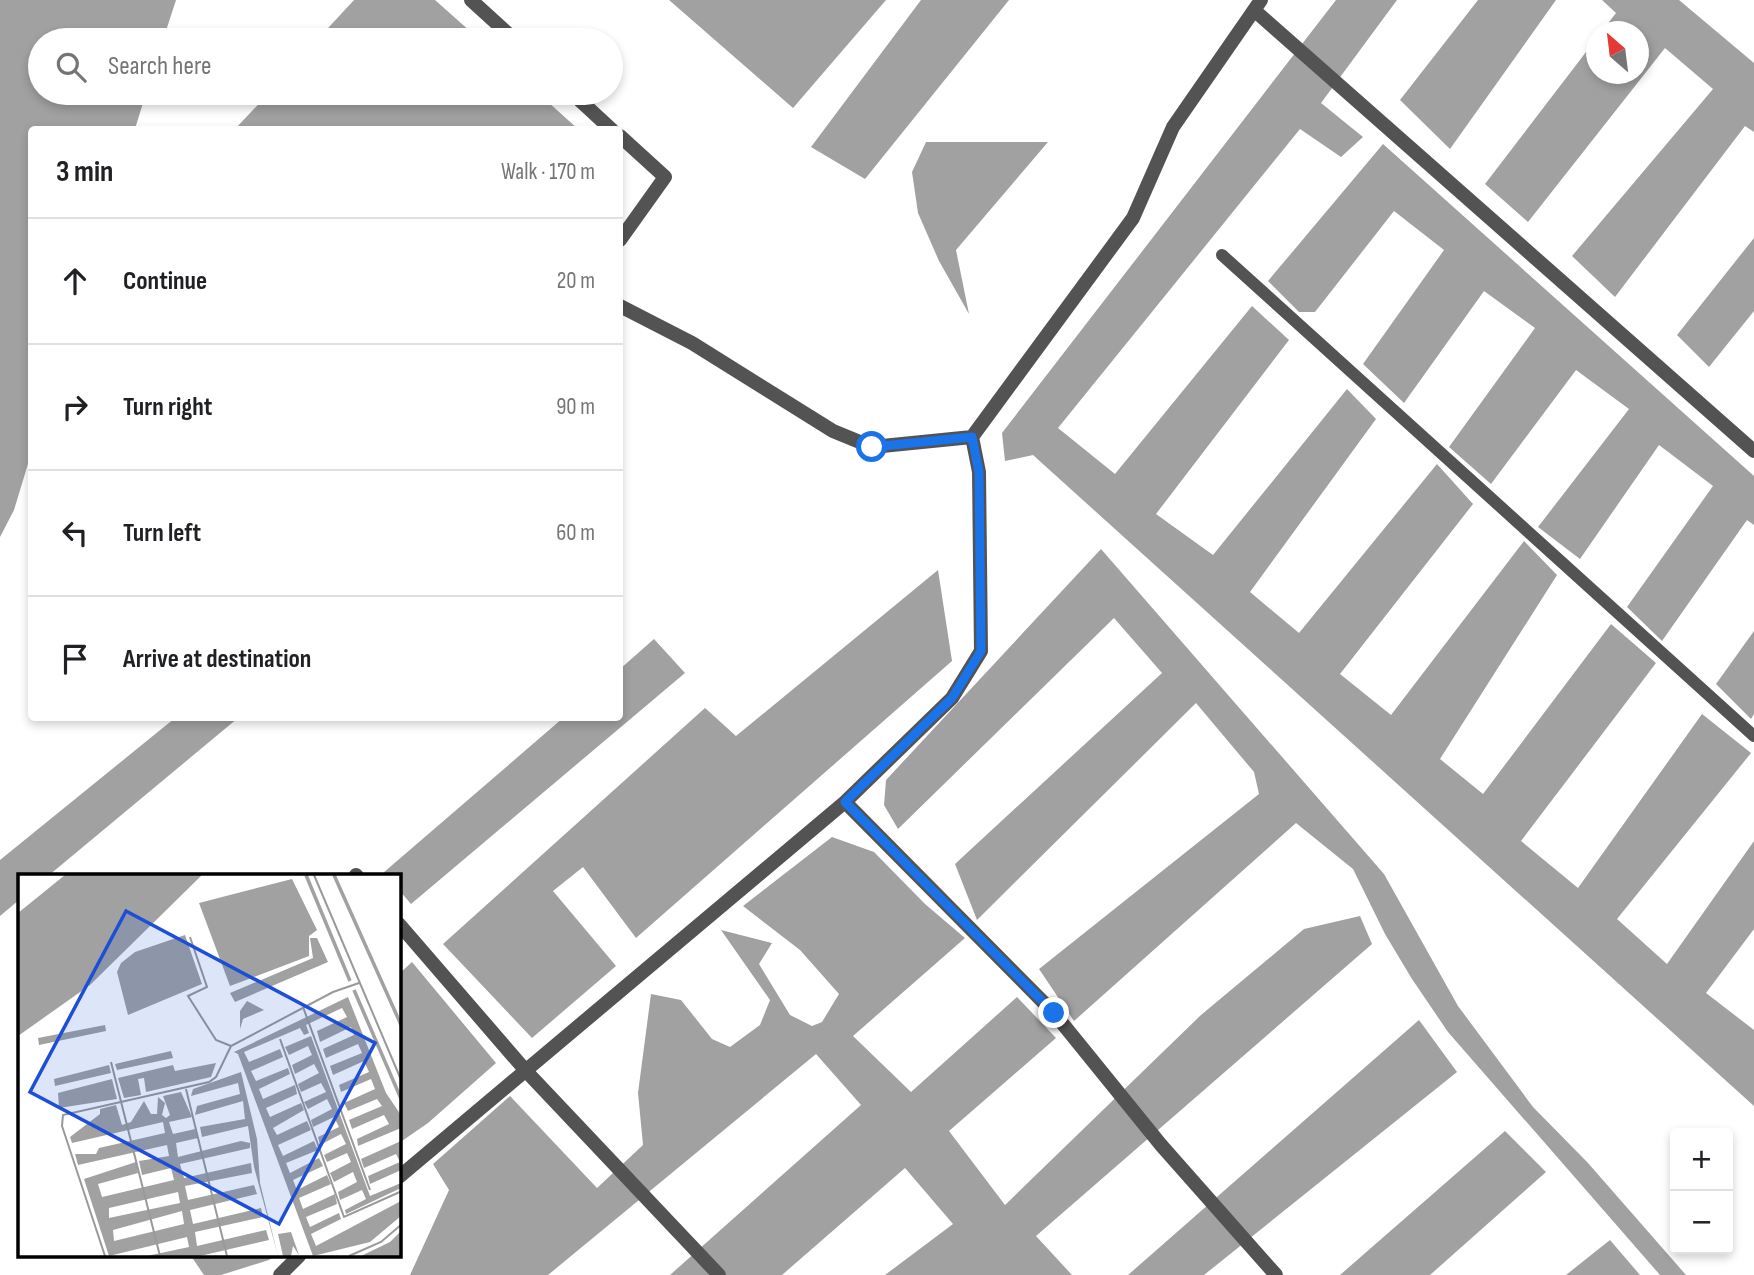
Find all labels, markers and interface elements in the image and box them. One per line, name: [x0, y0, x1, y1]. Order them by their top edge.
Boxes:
north arrow: [1586, 21, 1649, 84]
search box: [28, 28, 623, 105]
icon: search: [52, 48, 90, 86]
text: Search here: [108, 51, 211, 82]
text: 3 min: [56, 154, 113, 190]
text: Walk · 170 m: [501, 158, 595, 186]
icon: ahead: [56, 262, 94, 300]
text: Continue: [123, 266, 207, 297]
text: 20 m: [557, 267, 595, 295]
icon: right: [56, 388, 94, 426]
text: Turn right: [123, 392, 212, 423]
text: 90 m: [556, 393, 595, 421]
route start: [856, 431, 887, 462]
icon: left: [56, 514, 94, 552]
text: Turn left: [123, 518, 201, 549]
text: 60 m: [556, 519, 595, 547]
icon: arrive: [56, 640, 94, 678]
text: Arrive at destination: [123, 644, 311, 675]
inset map: [18, 874, 401, 1258]
route end: [1038, 997, 1069, 1028]
map controls: [1670, 1128, 1733, 1254]
button: +: [1670, 1128, 1733, 1191]
button: −: [1670, 1191, 1733, 1254]

